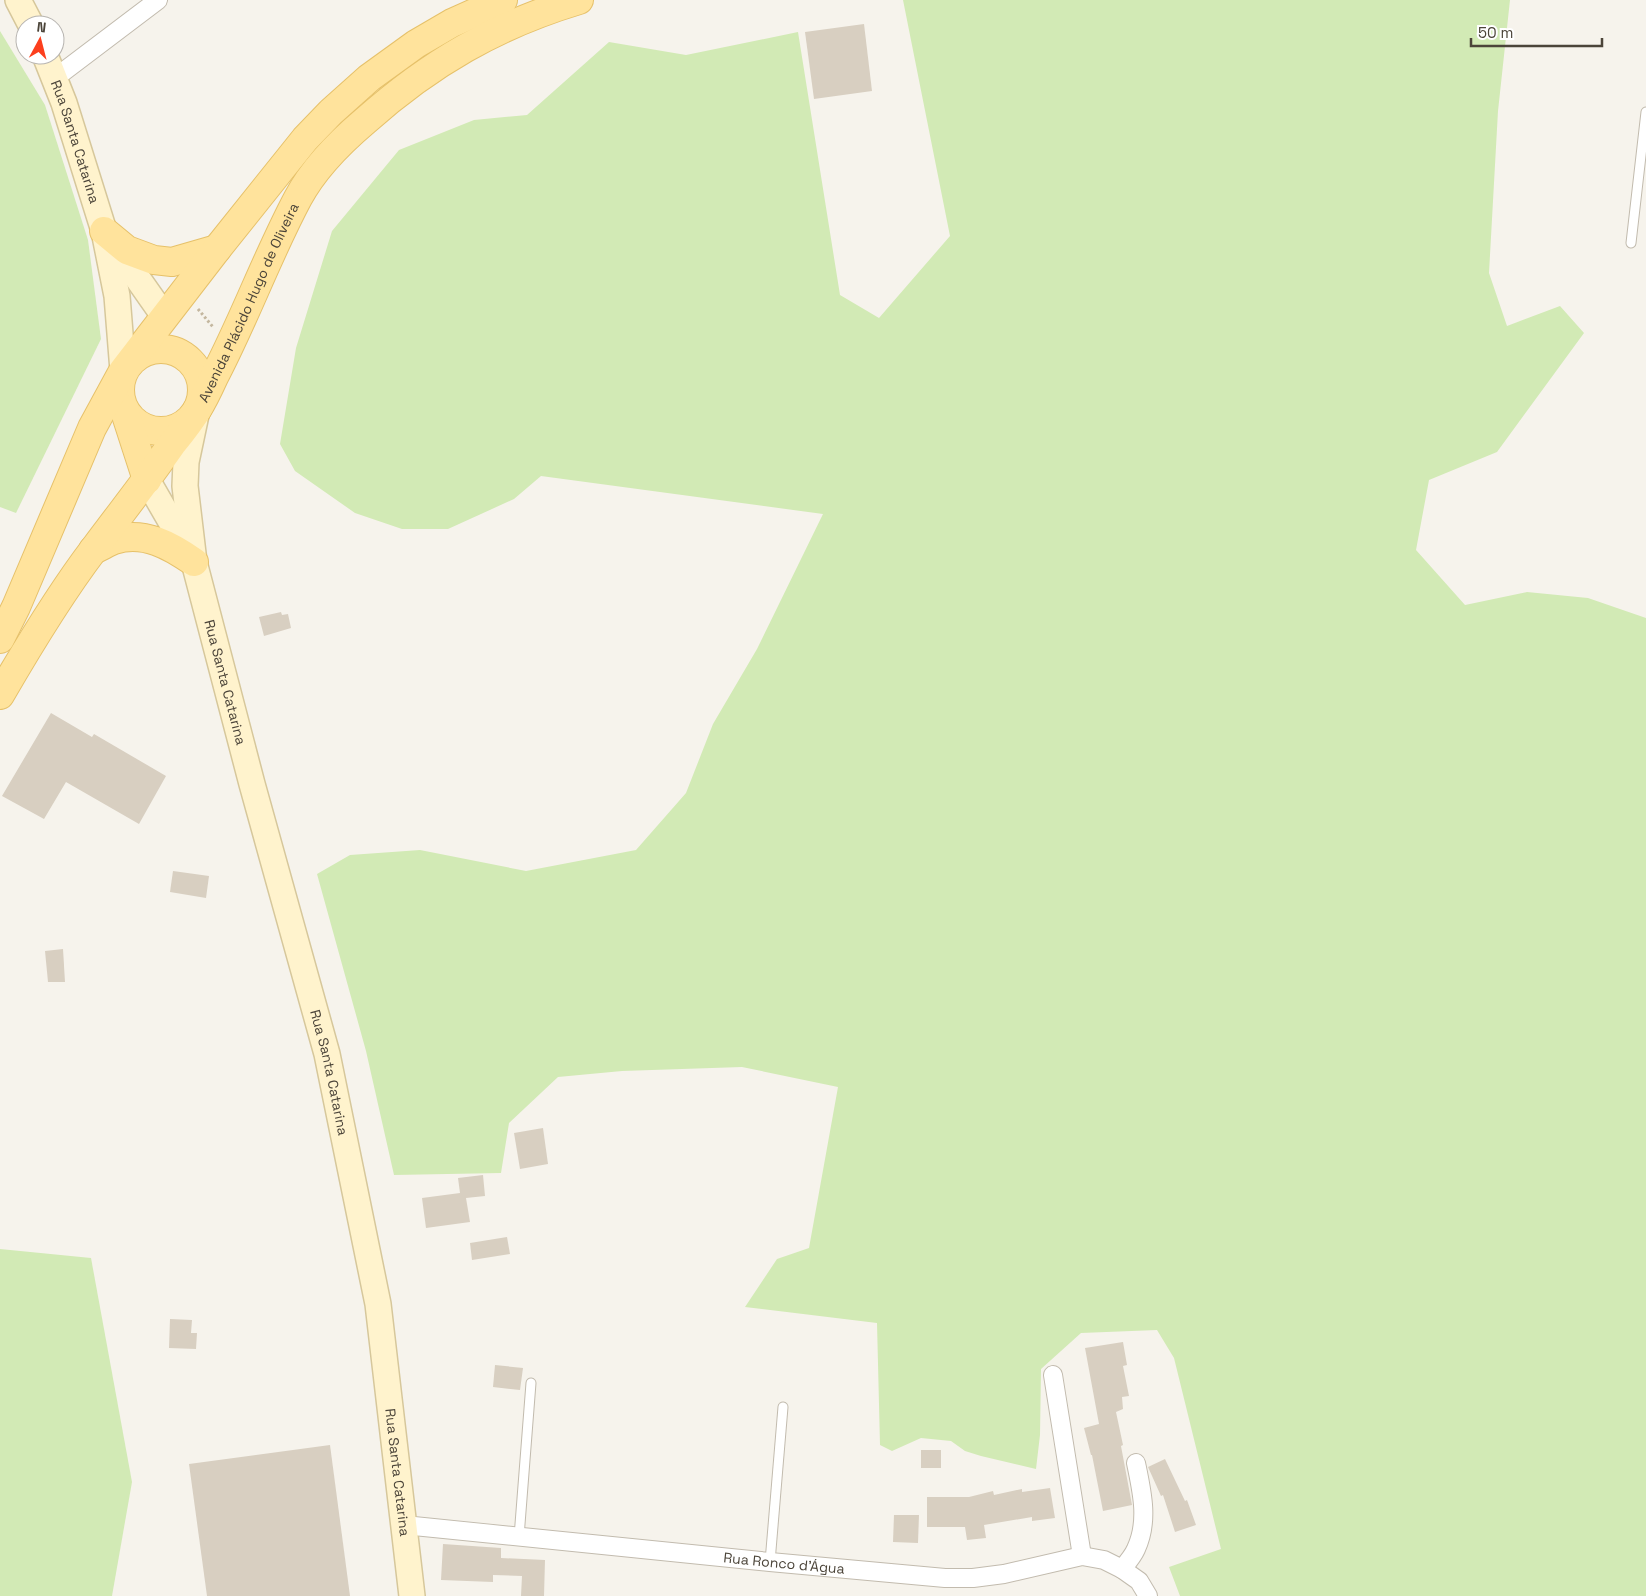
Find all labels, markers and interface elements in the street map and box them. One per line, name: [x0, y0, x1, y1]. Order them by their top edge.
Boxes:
north arrow: [15, 15, 65, 65]
scale bar: [1471, 15, 1602, 47]
text: N: [36, 18, 47, 37]
text: 50 m: [1478, 23, 1513, 42]
street label: Rua Santa Catarina: [47, 77, 104, 206]
street label: Avenida Plácido Hugo de Oliveira: [194, 200, 303, 405]
street label: Rua Santa Catarina: [200, 618, 250, 747]
street label: Rua Santa Catarina: [306, 1008, 352, 1137]
street label: Rua Santa Catarina: [381, 1407, 414, 1537]
street label: Rua Ronco d’Água: [723, 1548, 845, 1578]

